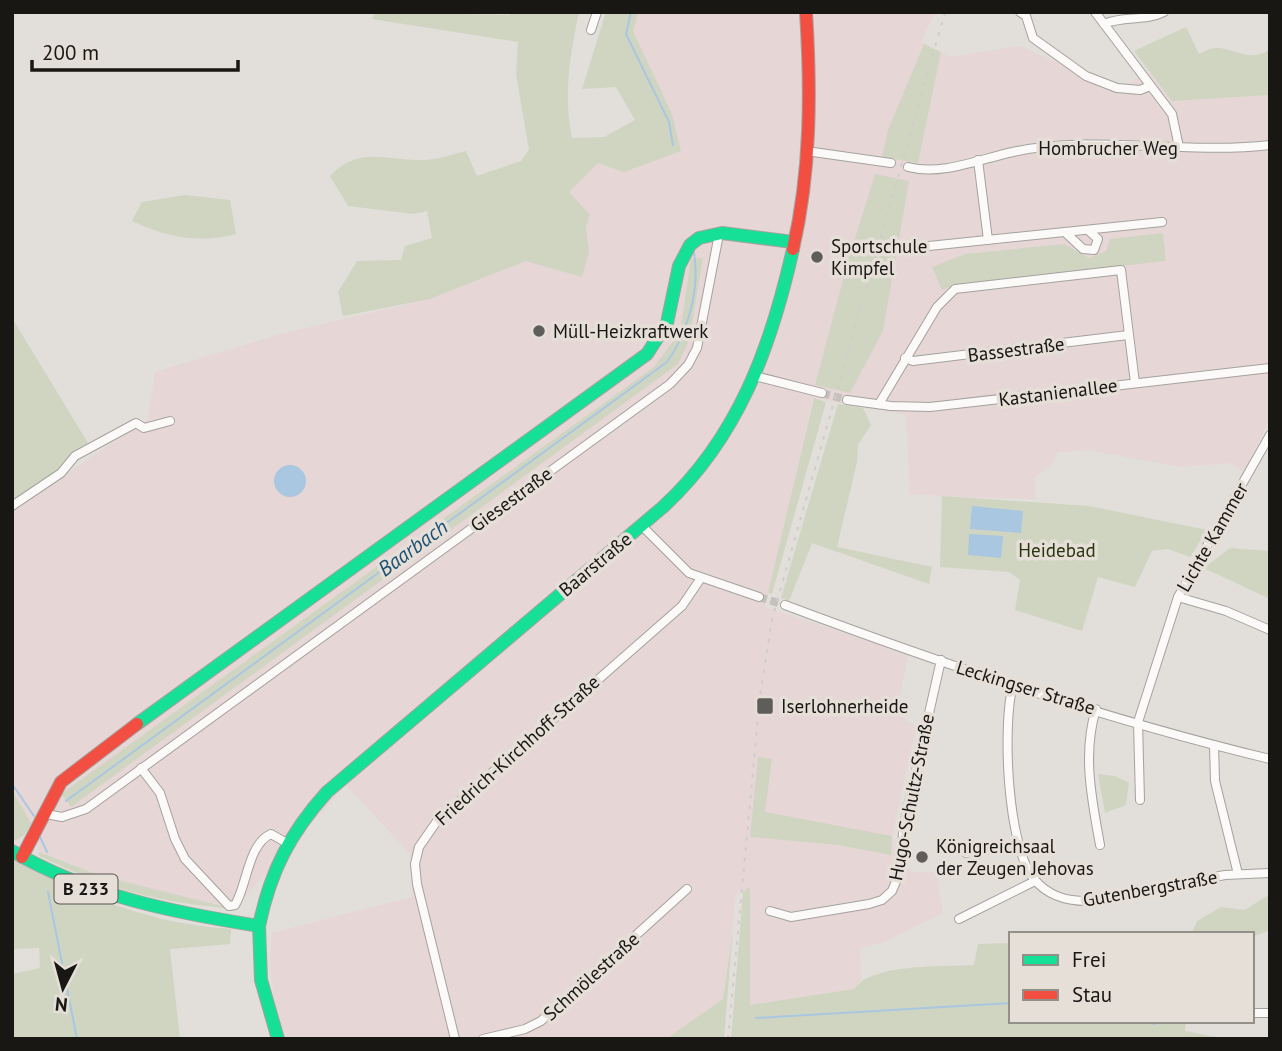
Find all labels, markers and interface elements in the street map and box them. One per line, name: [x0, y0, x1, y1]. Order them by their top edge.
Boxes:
scale bar: [32, 28, 238, 72]
text: 200 m: [42, 39, 99, 66]
street label: Hombrucher Weg: [1038, 136, 1178, 160]
place label: Sportschule Kimpfel: [831, 234, 927, 280]
marker: Sportschule Kimpfel: [809, 249, 825, 265]
place label: Müll-Heizkraftwerk: [553, 319, 708, 343]
marker: Müll-Heizkraftwerk: [531, 323, 547, 339]
street label: Bassestraße: [966, 331, 1066, 367]
street label: Kastanienallee: [997, 373, 1119, 411]
street label: Giesestraße: [465, 461, 557, 537]
street label: Lichte Kammer: [1171, 478, 1253, 596]
water label: Baarbach: [372, 513, 453, 582]
street label: Baarstraße: [554, 527, 636, 601]
park label: Heidebad: [1018, 538, 1096, 562]
street label: Leckingser Straße: [954, 654, 1098, 720]
street label: Friedrich-Kirchhoff-Straße: [430, 670, 604, 830]
place label: Iserlohnerheide: [781, 694, 908, 718]
marker: Iserlohnerheide: [755, 696, 775, 716]
street label: Hugo-Schultz-Straße: [883, 712, 939, 882]
place label: Königreichsaal der Zeugen Jehovas: [936, 834, 1094, 880]
marker: Königreichsaal der Zeugen Jehovas: [914, 849, 930, 865]
street label: Gutenbergstraße: [1081, 864, 1219, 912]
road number: B 233: [55, 874, 118, 904]
street label: Schmölestraße: [538, 927, 644, 1025]
legend: [1009, 932, 1254, 1023]
text: Frei: [1072, 946, 1106, 973]
north arrow: [28, 953, 98, 1023]
text: Stau: [1072, 981, 1112, 1008]
text: N: [54, 992, 69, 1017]

